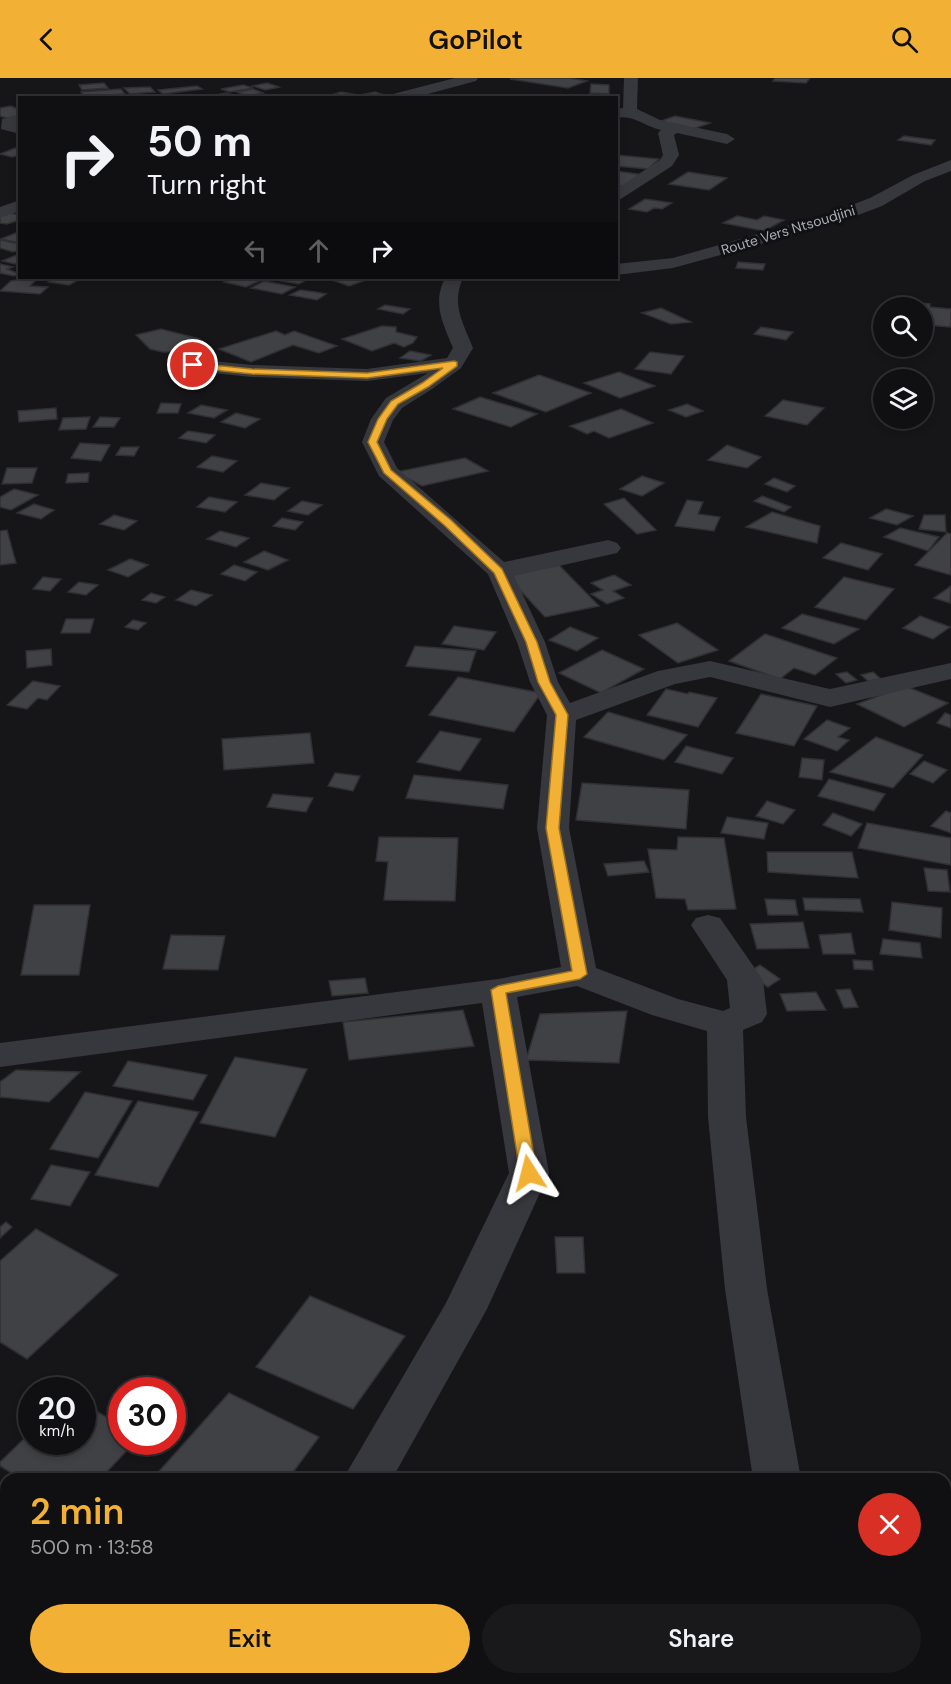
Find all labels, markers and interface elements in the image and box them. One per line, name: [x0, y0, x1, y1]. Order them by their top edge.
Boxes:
text: GoPilot: [428, 22, 523, 57]
icon: back: [30, 23, 63, 56]
icon: search: [888, 23, 921, 56]
text: 50 m: [147, 114, 252, 169]
icon: right: [48, 120, 126, 198]
text: Turn right: [147, 167, 267, 202]
street label: Route Vers Ntsoudjini: [719, 201, 857, 259]
icon: left: [239, 234, 272, 267]
icon: ahead: [302, 234, 335, 267]
icon: right: [365, 234, 398, 267]
map controls: [873, 297, 933, 429]
button: search: [873, 297, 933, 357]
pin: [167, 339, 218, 390]
icon: arrive: [176, 348, 209, 381]
button: layers: [873, 369, 933, 429]
position arrow: [497, 1141, 561, 1205]
speed limit sign: 30: [108, 1377, 186, 1455]
text: 20: [38, 1389, 76, 1428]
text: km/h: [39, 1421, 75, 1441]
text: 2 min: [30, 1488, 124, 1535]
button: close: [858, 1493, 921, 1556]
text: 500 m · 13:58: [30, 1534, 154, 1560]
button: Exit: [30, 1604, 470, 1673]
button: Share: [482, 1604, 921, 1673]

